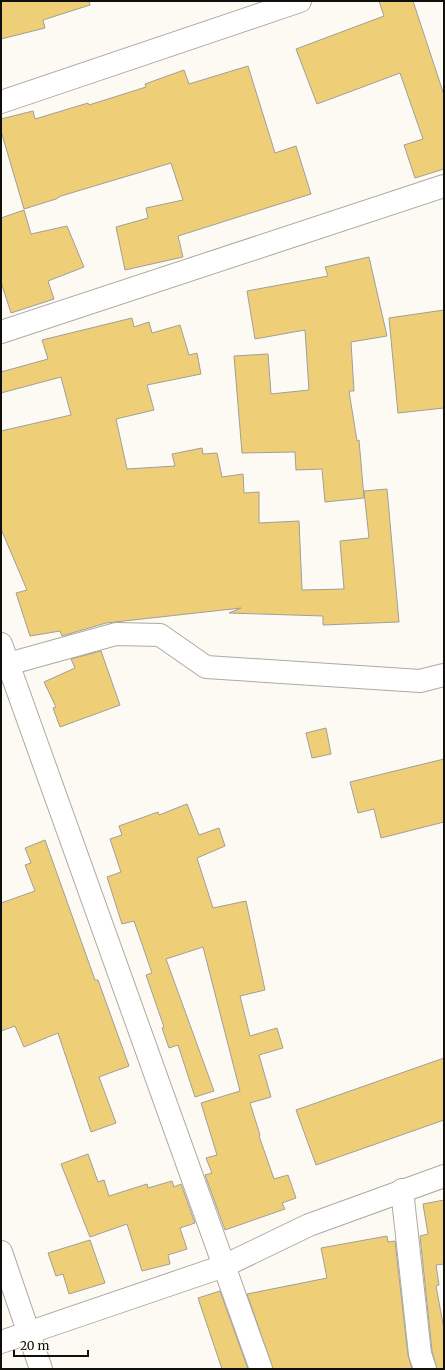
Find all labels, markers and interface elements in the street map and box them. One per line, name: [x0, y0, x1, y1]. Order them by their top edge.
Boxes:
scale bar: [14, 1332, 88, 1358]
text: 20 m: [20, 1338, 49, 1353]

